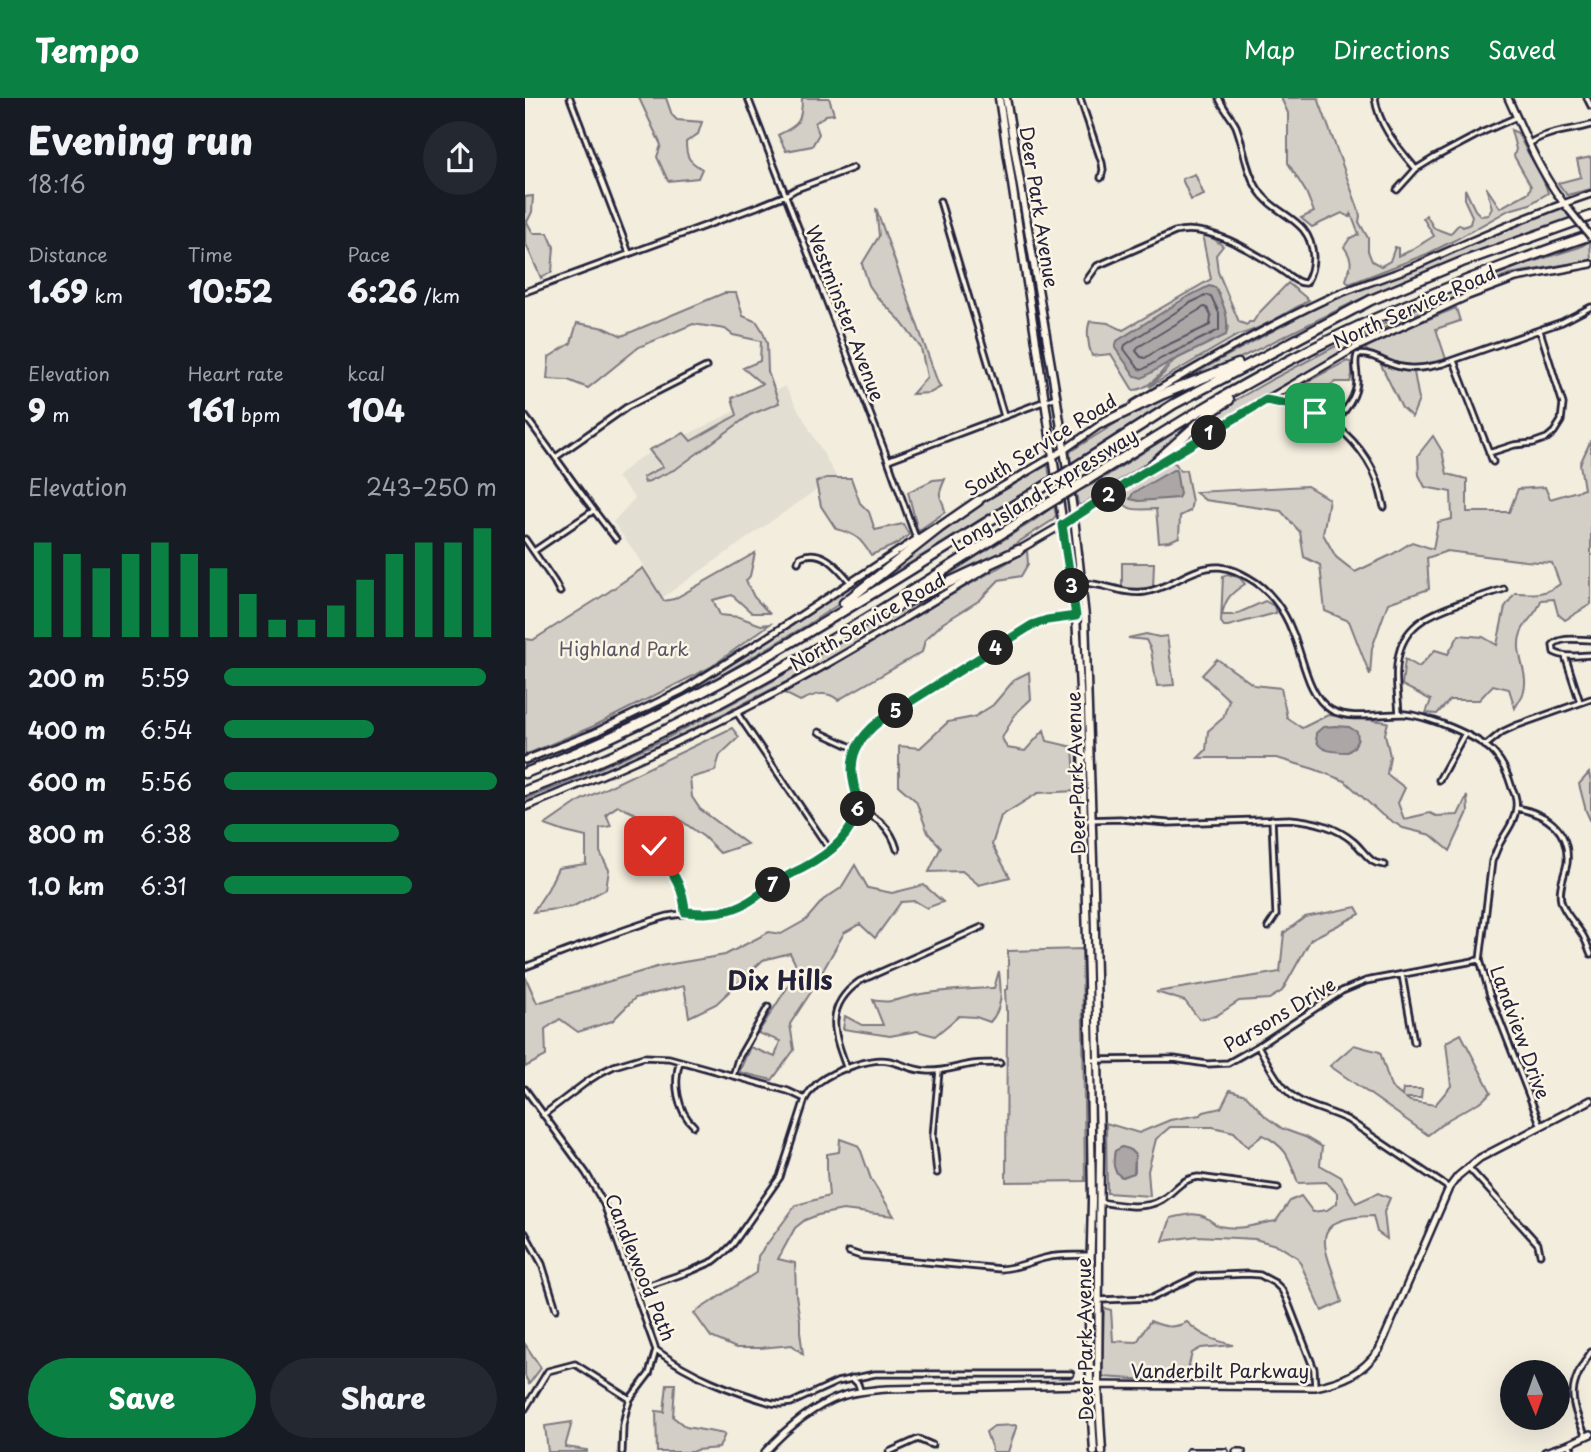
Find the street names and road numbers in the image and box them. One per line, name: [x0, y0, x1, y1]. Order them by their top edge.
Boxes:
street label: Deer Park Avenue: [1013, 124, 1067, 290]
street label: Westminster Avenue: [800, 221, 892, 405]
street label: North Service Road: [1328, 258, 1500, 354]
street label: South Service Road: [959, 386, 1121, 502]
street label: Long Island Expressway: [946, 420, 1142, 558]
street label: North Service Road: [784, 565, 950, 677]
street label: Deer Park Avenue: [1058, 691, 1092, 855]
street label: Landview Drive: [1484, 962, 1558, 1102]
street label: Parsons Drive: [1217, 969, 1341, 1059]
street label: Candlewood Path: [599, 1189, 683, 1345]
street label: Deer Park Avenue: [1069, 1257, 1099, 1421]
street label: Vanderbilt Parkway: [1131, 1356, 1309, 1384]

